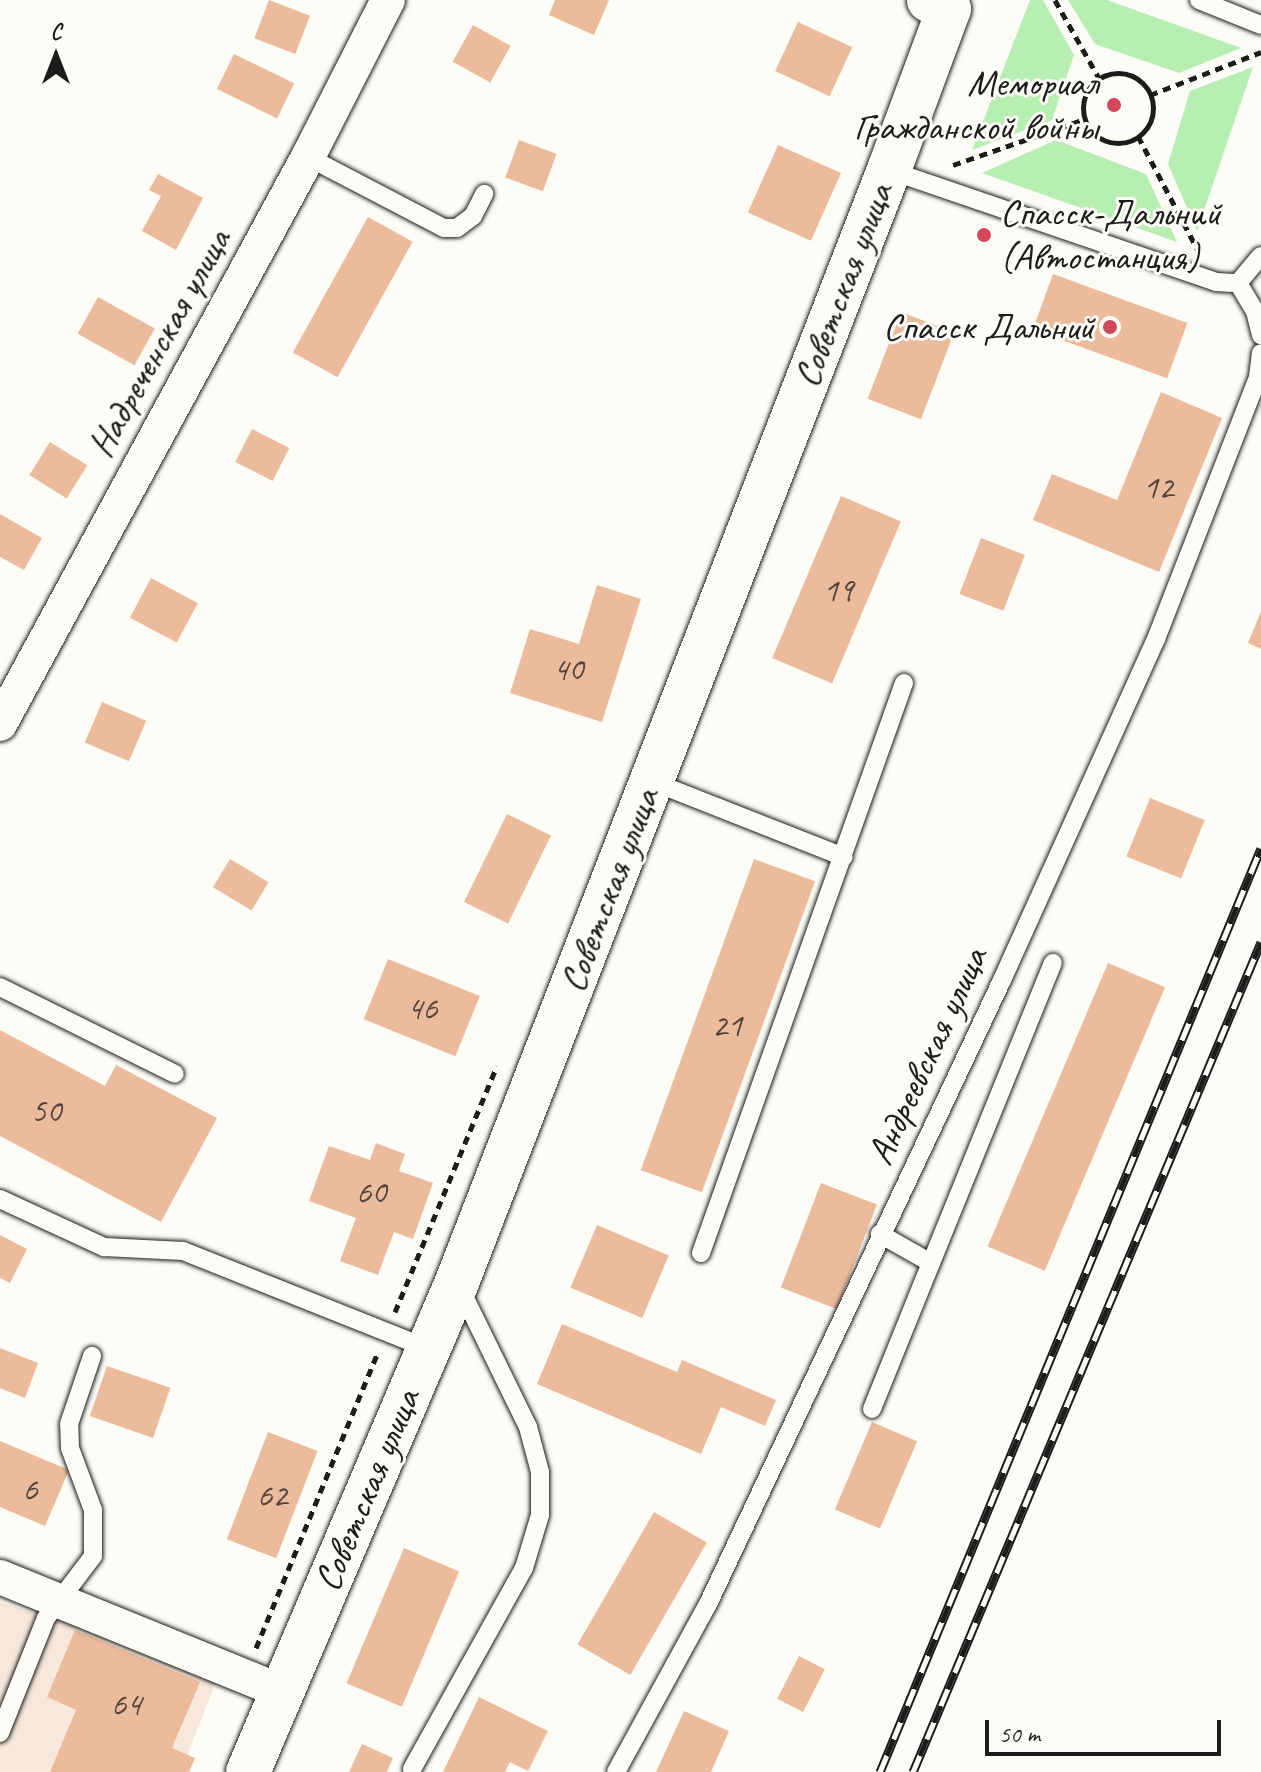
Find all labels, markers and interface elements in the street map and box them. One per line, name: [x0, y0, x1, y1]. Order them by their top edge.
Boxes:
north arrow: [16, 16, 96, 96]
text: С: [51, 18, 61, 46]
place label: Мемориал Гражданской войны: [854, 60, 1098, 150]
marker: Мемориал Гражданской войны: [1105, 96, 1123, 114]
street label: Советская улица: [783, 175, 903, 395]
place label: Спасск-Дальний (Автостанция): [1000, 190, 1221, 280]
street label: Надреченская улица: [77, 220, 241, 466]
marker: Спасск-Дальний (Автостанция): [975, 226, 993, 244]
place label: Спасск Дальний: [876, 304, 1094, 350]
marker: Спасск Дальний: [1101, 318, 1119, 336]
house number: 12: [1143, 467, 1173, 507]
house number: 19: [823, 570, 853, 610]
house number: 40: [553, 649, 583, 689]
street label: Советская улица: [549, 780, 669, 1000]
street label: Андреевская улица: [856, 939, 998, 1173]
house number: 46: [407, 988, 437, 1028]
house number: 21: [712, 1005, 742, 1045]
house number: 50: [31, 1091, 61, 1131]
house number: 60: [356, 1172, 386, 1212]
street label: Советская улица: [303, 1381, 431, 1599]
house number: 6: [22, 1469, 38, 1509]
house number: 62: [257, 1475, 287, 1515]
house number: 64: [111, 1684, 141, 1724]
scale bar: [989, 1704, 1225, 1754]
text: 50 m: [999, 1719, 1040, 1749]

